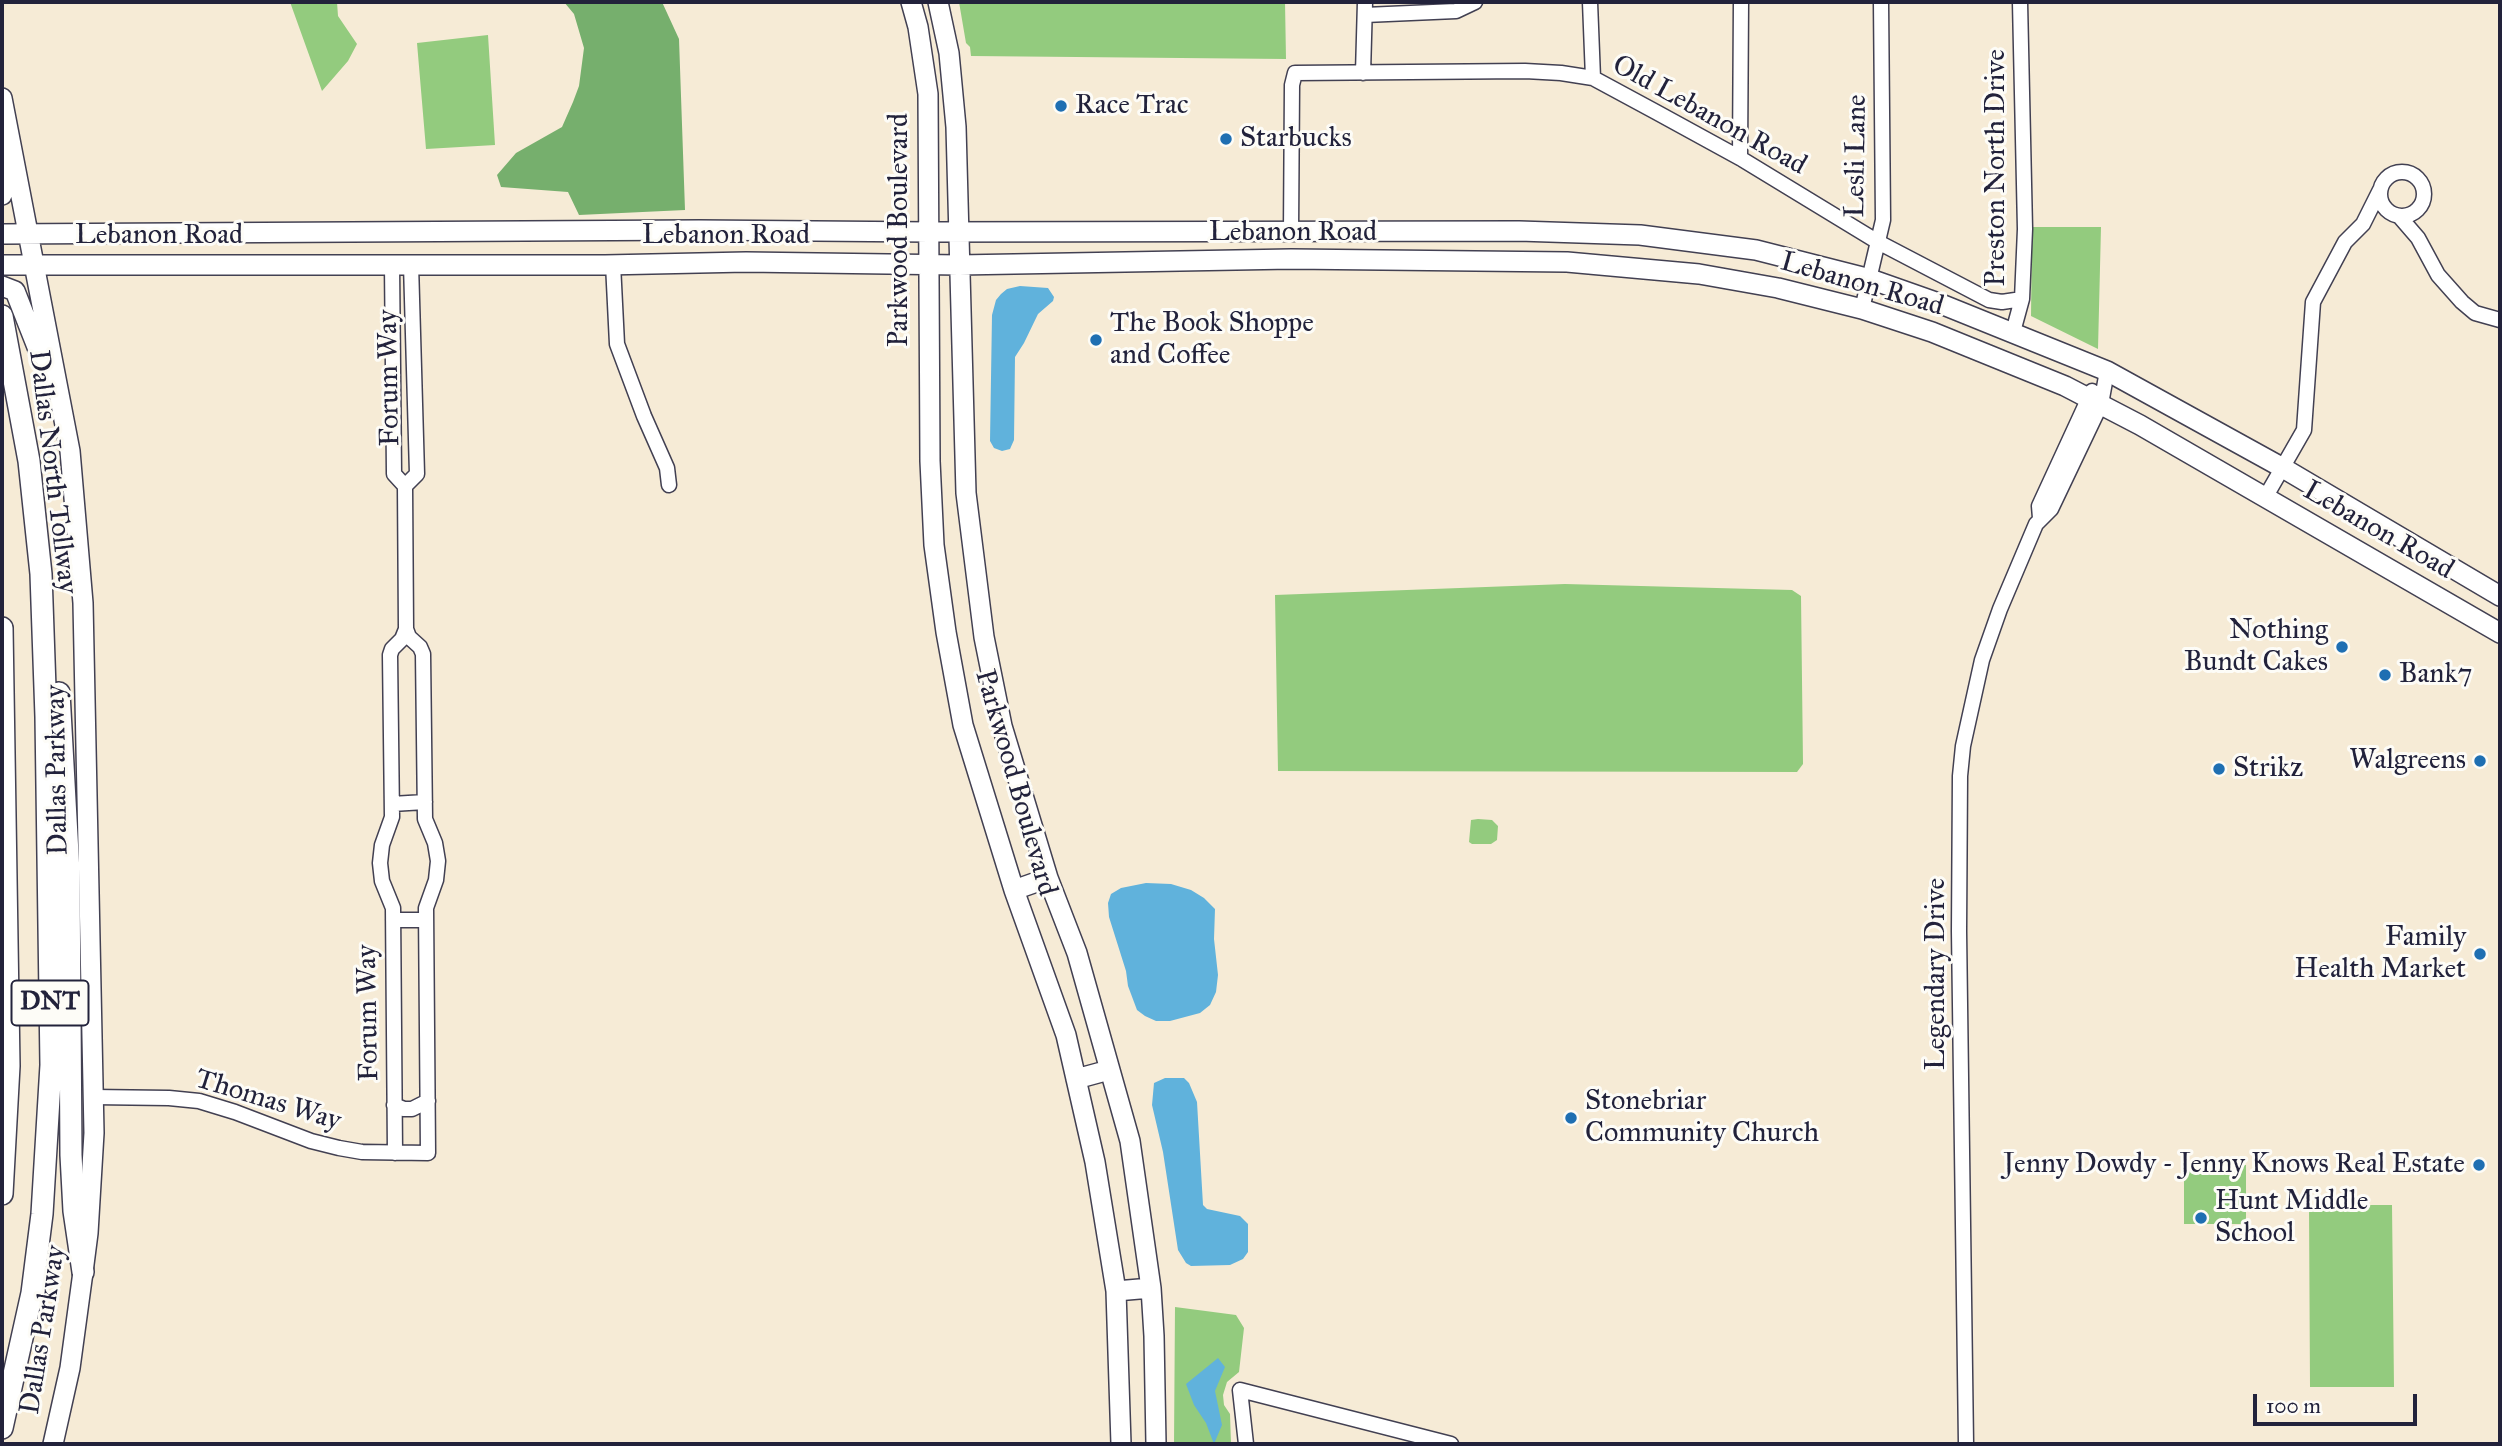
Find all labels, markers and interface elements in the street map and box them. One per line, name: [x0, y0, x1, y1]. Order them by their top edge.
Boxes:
street label: Old Lebanon Road: [1606, 49, 1812, 183]
street label: Preston North Drive: [1980, 49, 2014, 287]
place label: Race Trac: [1075, 89, 1189, 123]
street label: Lesli Lane: [1839, 94, 1875, 218]
marker: Race Trac: [1053, 98, 1069, 114]
street label: Parkwood Boulevard: [883, 113, 917, 347]
place label: Starbucks: [1240, 122, 1352, 156]
marker: Starbucks: [1218, 131, 1234, 147]
street label: Lebanon Road: [1209, 216, 1377, 250]
street label: Lebanon Road: [75, 219, 243, 253]
street label: Lebanon Road: [642, 219, 810, 253]
street label: Lebanon Road: [1777, 246, 1947, 324]
place label: The Book Shoppe and Coffee: [1110, 307, 1314, 373]
street label: Forum Way: [372, 309, 408, 447]
marker: The Book Shoppe and Coffee: [1088, 332, 1104, 348]
street label: Dallas North Tollway: [20, 348, 84, 596]
street label: Lebanon Road: [2297, 474, 2459, 588]
place label: Nothing Bundt Cakes: [2184, 614, 2328, 680]
marker: Nothing Bundt Cakes: [2334, 639, 2350, 655]
place label: Bank7: [2399, 658, 2472, 692]
street label: Parkwood Boulevard: [967, 666, 1063, 900]
marker: Bank7: [2377, 667, 2393, 683]
street label: Dallas Parkway: [40, 684, 76, 856]
place label: Walgreens: [2349, 744, 2466, 778]
place label: Strikz: [2233, 752, 2303, 786]
marker: Walgreens: [2472, 753, 2488, 769]
marker: Strikz: [2211, 761, 2227, 777]
street label: Legendary Drive: [1920, 878, 1954, 1070]
place label: Family Health Market: [2294, 921, 2466, 987]
street label: Forum Way: [351, 944, 387, 1082]
marker: Family Health Market: [2472, 946, 2488, 962]
road number: DNT: [12, 980, 88, 1026]
street label: Thomas Way: [191, 1063, 345, 1139]
place label: Stonebriar Community Church: [1585, 1085, 1819, 1151]
marker: Stonebriar Community Church: [1563, 1110, 1579, 1126]
place label: Jenny Dowdy - Jenny Knows Real Estate: [2003, 1148, 2465, 1182]
marker: Jenny Dowdy - Jenny Knows Real Estate: [2471, 1157, 2487, 1173]
place label: Hunt Middle School: [2215, 1185, 2369, 1251]
marker: Hunt Middle School: [2193, 1210, 2209, 1226]
street label: Dallas Parkway: [14, 1243, 74, 1417]
scale bar: [2257, 1380, 2422, 1424]
text: 100 m: [2266, 1393, 2321, 1419]

